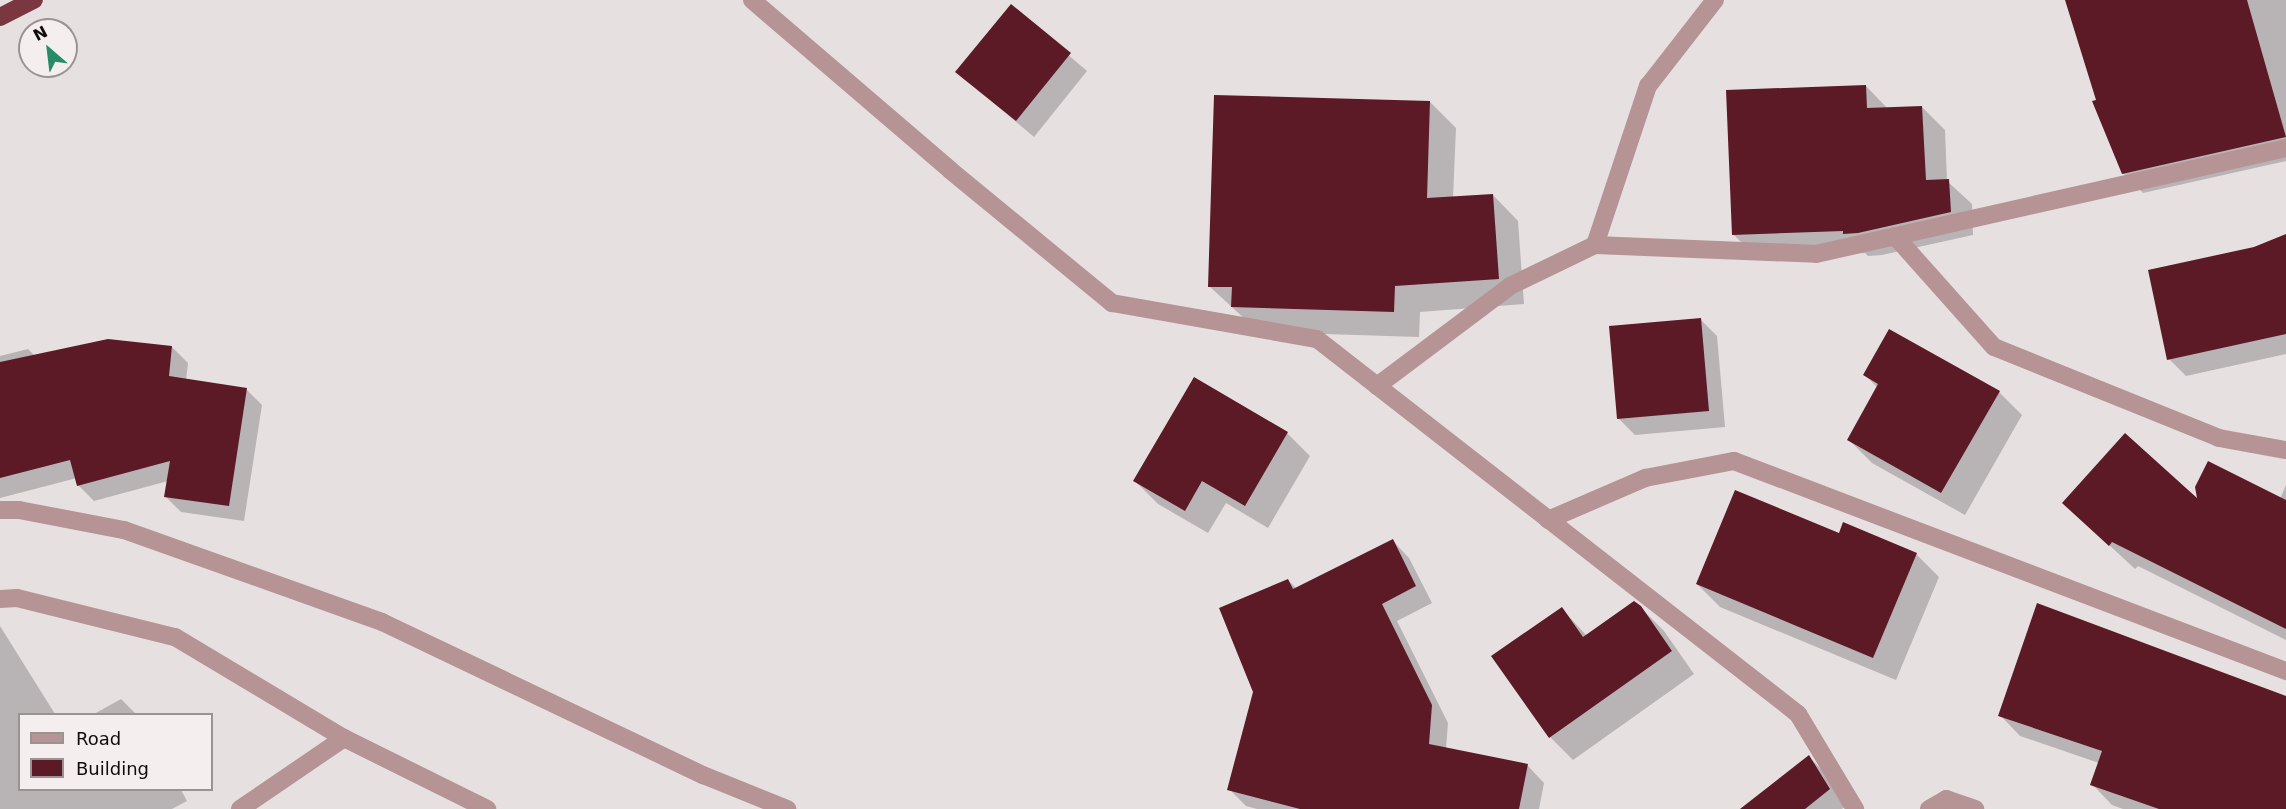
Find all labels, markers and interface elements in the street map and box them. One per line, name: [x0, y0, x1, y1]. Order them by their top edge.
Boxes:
north arrow: [18, 18, 78, 78]
text: N: [30, 22, 51, 45]
legend: [18, 713, 213, 791]
text: Road: [76, 728, 121, 749]
text: Building: [76, 758, 149, 779]

